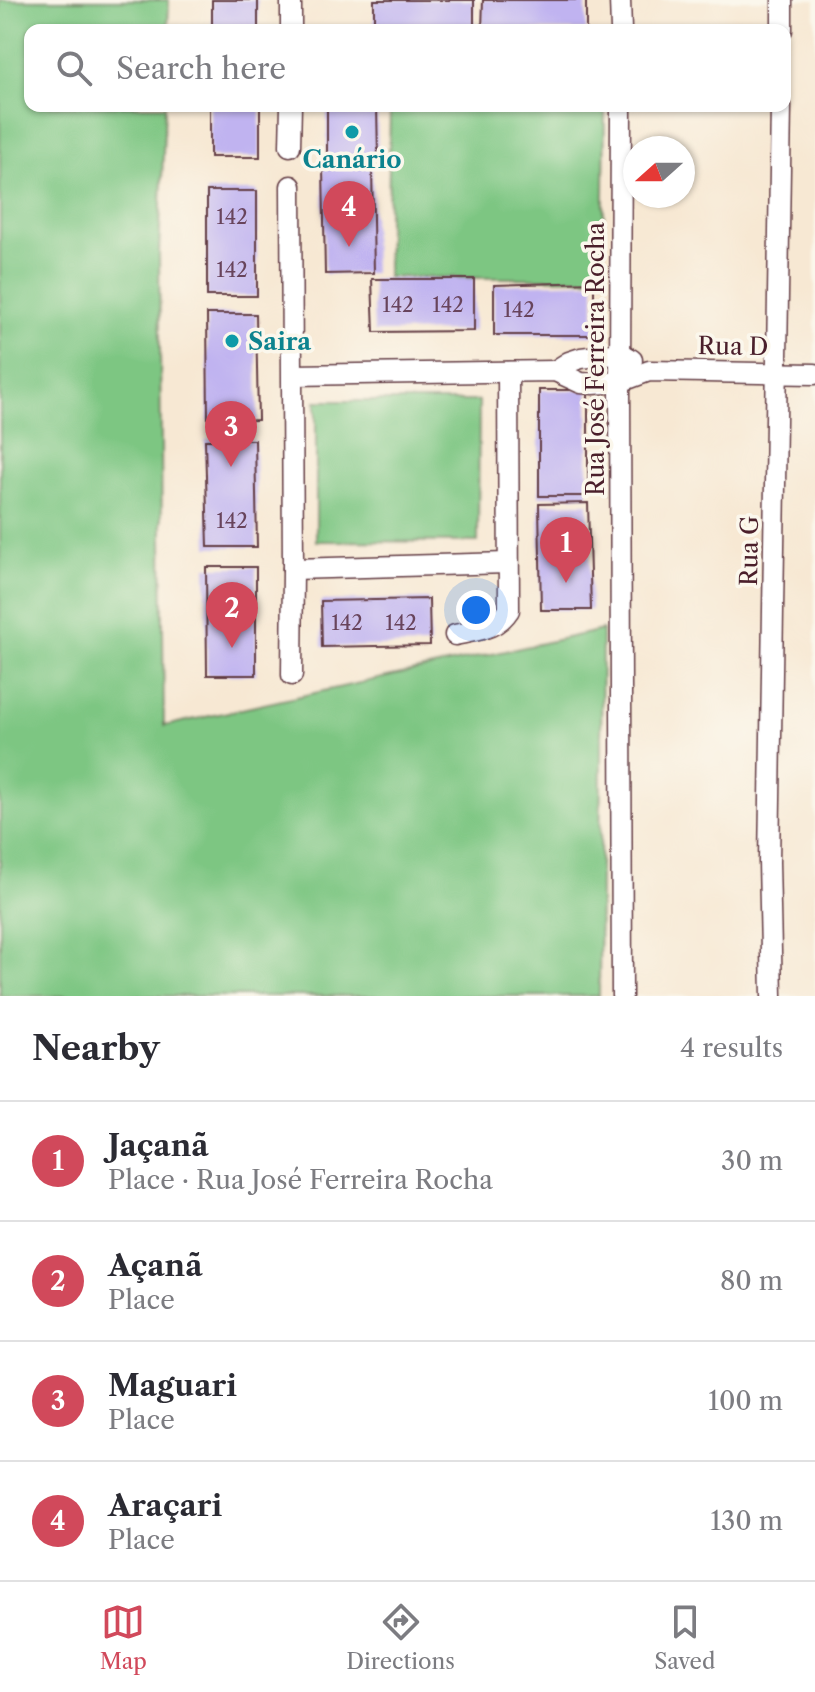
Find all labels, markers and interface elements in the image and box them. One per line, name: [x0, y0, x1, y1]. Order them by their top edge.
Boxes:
search box: [24, 24, 791, 112]
icon: search: [52, 46, 96, 90]
text: Search here: [116, 50, 286, 87]
marker: Canário: [343, 123, 361, 141]
north arrow: [623, 136, 695, 208]
place label: Canário: [302, 145, 402, 174]
pin: 4: [323, 181, 375, 247]
house number: 142: [216, 205, 248, 229]
street label: Rua José Ferreira Rocha: [581, 222, 610, 496]
house number: 142: [216, 258, 248, 282]
house number: 142: [382, 293, 414, 317]
house number: 142: [432, 293, 464, 317]
house number: 142: [503, 298, 535, 322]
place label: Saira: [248, 327, 312, 356]
street label: Rua D: [697, 331, 769, 361]
marker: Saira: [223, 332, 241, 350]
pin: 3: [205, 401, 257, 467]
house number: 142: [216, 509, 248, 533]
street label: Rua G: [734, 516, 764, 586]
pin: 1: [540, 517, 592, 583]
pin: 2: [206, 582, 258, 648]
your location: [456, 590, 496, 630]
house number: 142: [331, 611, 363, 635]
house number: 142: [385, 611, 417, 635]
text: Nearby: [32, 1027, 160, 1069]
text: 4 results: [680, 1032, 783, 1064]
text: Jaçanã: [108, 1127, 209, 1164]
text: 1: [52, 1145, 64, 1177]
text: 30 m: [721, 1145, 783, 1177]
text: Place · Rua José Ferreira Rocha: [108, 1164, 493, 1196]
text: Açanã: [108, 1247, 203, 1284]
text: 2: [50, 1265, 66, 1297]
text: 80 m: [720, 1265, 783, 1297]
text: Place: [108, 1284, 175, 1316]
text: Maguari: [108, 1367, 237, 1404]
text: 3: [51, 1385, 65, 1417]
text: 100 m: [708, 1385, 783, 1417]
text: Place: [108, 1404, 175, 1436]
text: Araçari: [108, 1487, 222, 1524]
text: 4: [50, 1505, 66, 1537]
text: 130 m: [710, 1505, 783, 1537]
text: Place: [108, 1524, 175, 1556]
tab: Map: [100, 1600, 147, 1675]
tab: Directions: [346, 1600, 455, 1675]
tab: Saved: [654, 1600, 715, 1675]

